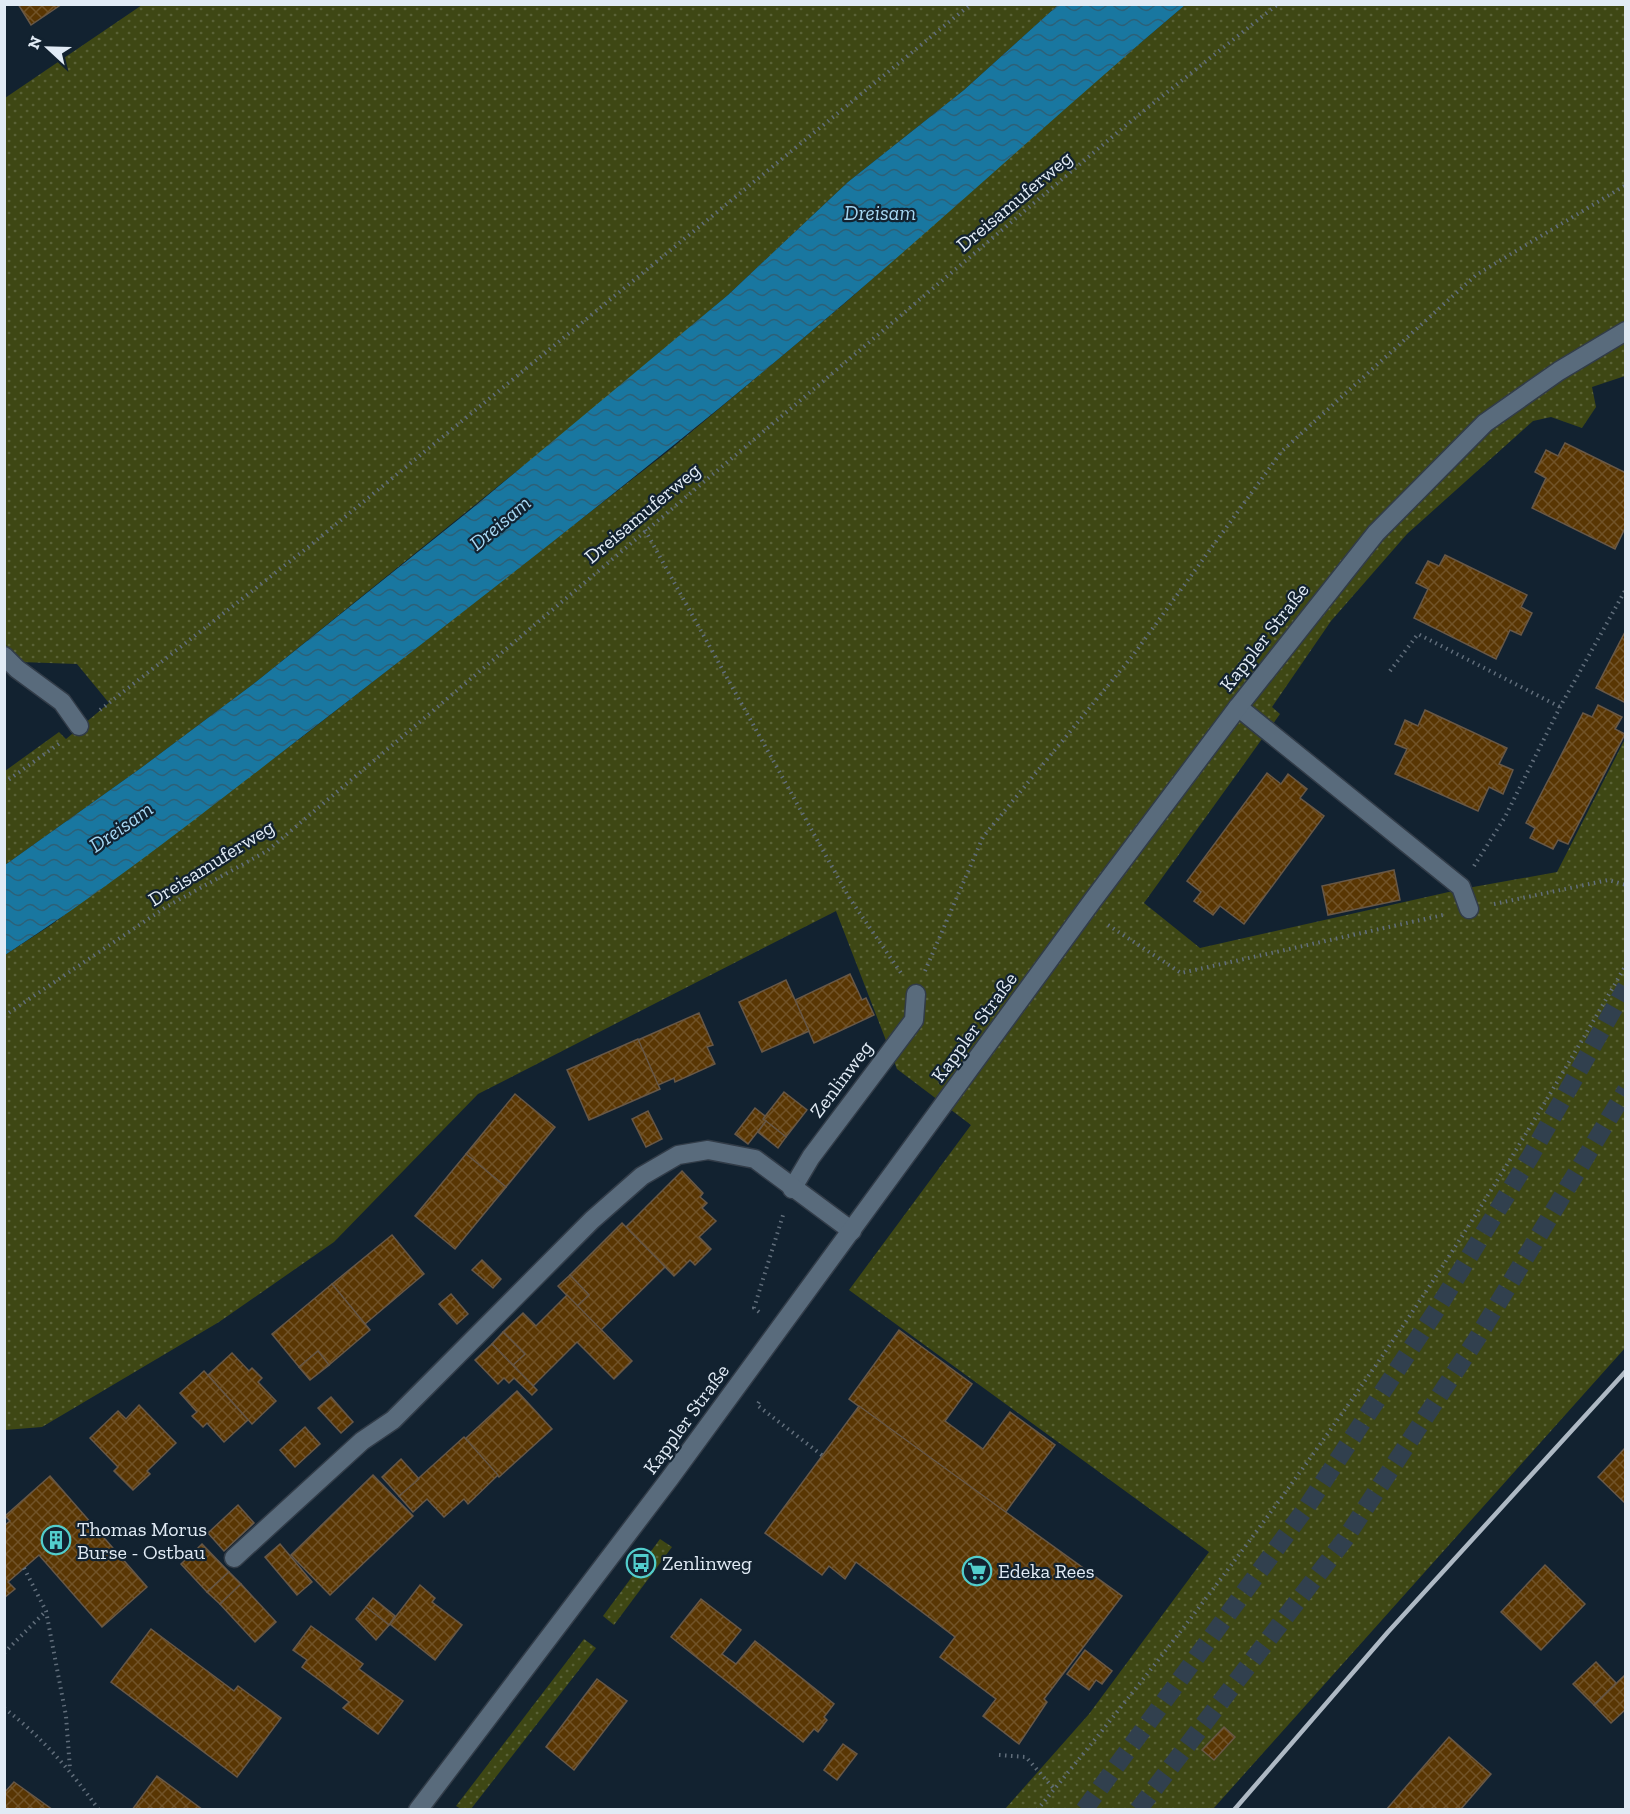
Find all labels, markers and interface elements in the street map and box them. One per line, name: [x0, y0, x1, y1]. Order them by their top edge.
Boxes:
north arrow: [18, 18, 78, 78]
text: N: [23, 33, 46, 52]
street label: Dreisamuferweg: [951, 146, 1077, 256]
water label: Dreisam: [844, 200, 916, 225]
street label: Dreisamuferweg: [579, 458, 705, 568]
water label: Dreisam: [464, 490, 535, 555]
street label: Kappler Straße: [1214, 578, 1314, 696]
water label: Dreisam: [84, 796, 157, 857]
street label: Dreisamuferweg: [144, 815, 278, 911]
street label: Kappler Straße: [926, 967, 1022, 1087]
street label: Zenlinweg: [804, 1036, 878, 1122]
street label: Kappler Straße: [638, 1359, 734, 1479]
place label: Thomas Morus Burse - Ostbau: [77, 1517, 207, 1564]
building icon: Thomas Morus Burse - Ostbau: [40, 1524, 72, 1556]
bus stop icon: Zenlinweg: [625, 1547, 657, 1579]
place label: Zenlinweg: [662, 1551, 752, 1575]
supermarket icon: Edeka Rees: [961, 1555, 993, 1587]
place label: Edeka Rees: [998, 1559, 1094, 1583]

